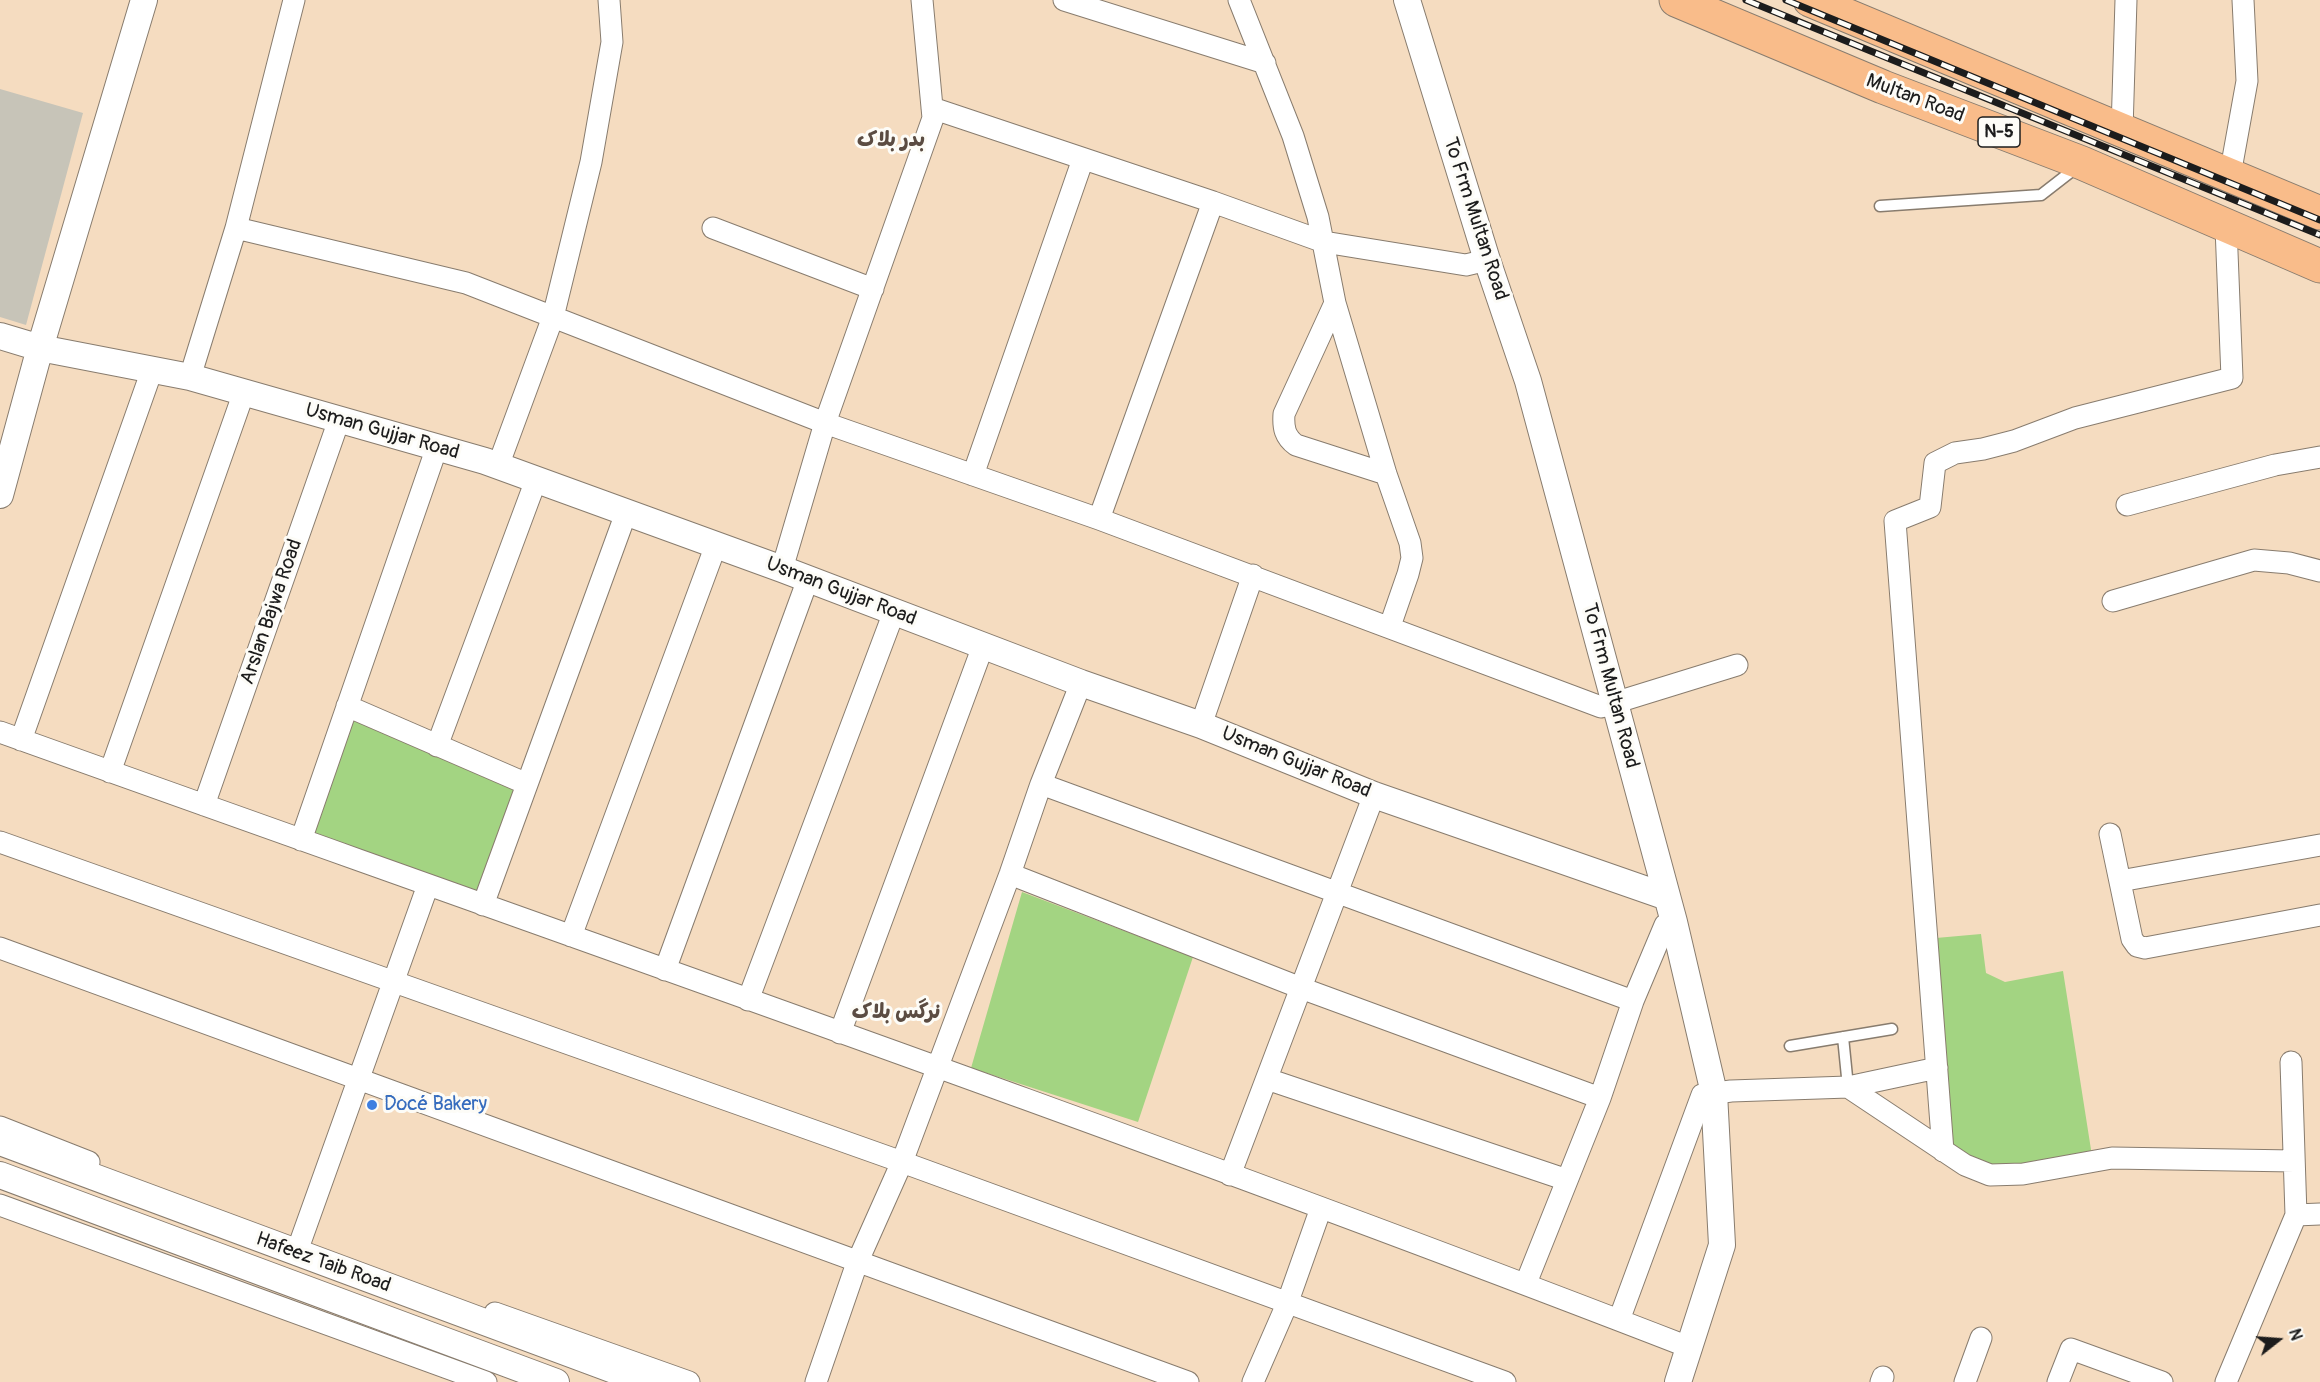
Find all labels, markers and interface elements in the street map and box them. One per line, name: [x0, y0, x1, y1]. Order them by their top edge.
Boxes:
street label: Multan Road: [1863, 69, 1967, 129]
road number: N-5: [1978, 117, 2020, 147]
district label: بدر بلاک: [857, 128, 925, 154]
street label: To Frm Multan Road: [1437, 135, 1513, 303]
street label: Usman Gujjar Road: [302, 399, 462, 465]
street label: Arslan Bajwa Road: [236, 536, 308, 688]
street label: Usman Gujjar Road: [762, 552, 920, 632]
street label: To Frm Multan Road: [1576, 601, 1644, 771]
street label: Usman Gujjar Road: [1218, 722, 1374, 804]
district label: نرگس بلاک: [852, 1000, 940, 1026]
place label: Docé Bakery: [384, 1093, 487, 1117]
marker: Docé Bakery: [365, 1098, 379, 1112]
street label: Hafeez Taib Road: [252, 1227, 394, 1299]
north arrow: [2248, 1310, 2308, 1370]
text: N: [2284, 1327, 2306, 1343]

